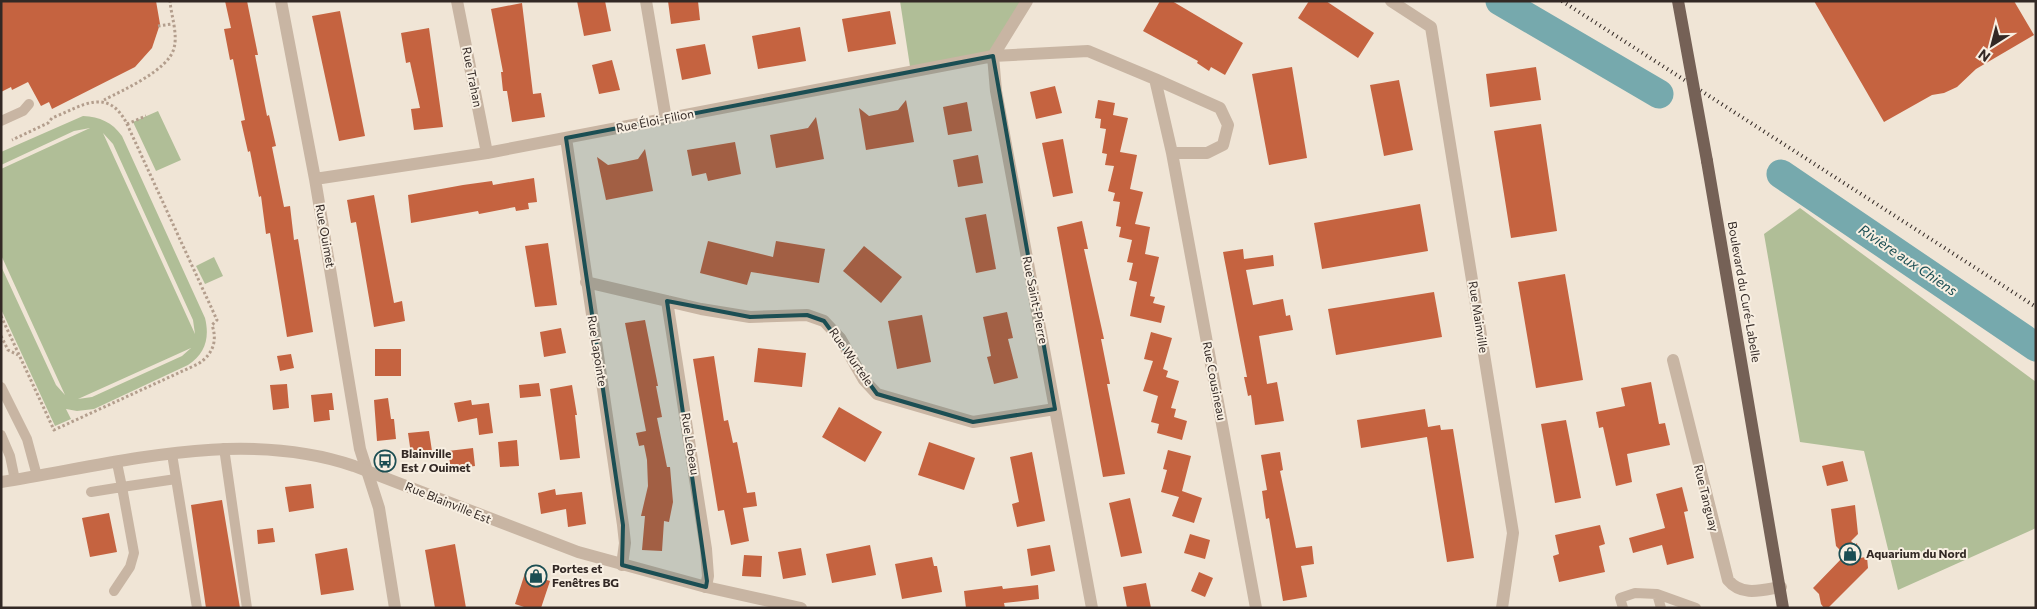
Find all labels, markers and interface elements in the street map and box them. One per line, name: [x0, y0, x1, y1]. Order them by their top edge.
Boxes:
north arrow: [1967, 20, 2017, 70]
street label: Rue Trahan: [460, 46, 486, 108]
text: N: [1975, 46, 1993, 66]
street label: Rue Éloi-Filion: [615, 106, 695, 134]
street label: Rue Ouimet: [313, 203, 338, 269]
street label: Boulevard du Curé-Labelle: [1726, 220, 1764, 363]
water label: Rivière aux Chiens: [1856, 220, 1961, 299]
street label: Rue Saint-Pierre: [1021, 255, 1051, 345]
street label: Rue Mainville: [1466, 280, 1492, 354]
street label: Rue Lapointe: [585, 314, 611, 387]
street label: Rue Wurtele: [827, 325, 877, 388]
street label: Rue Cousineau: [1200, 340, 1229, 421]
street label: Rue Lebeau: [679, 412, 703, 476]
place label: Blainville Est / Ouimet: [401, 446, 470, 474]
bus stop icon: Blainville Est / Ouimet: [373, 449, 397, 473]
street label: Rue Tanguay: [1692, 463, 1722, 533]
street label: Rue Blainville Est: [403, 478, 494, 526]
shop icon: Aquarium du Nord: [1838, 542, 1862, 566]
place label: Aquarium du Nord: [1866, 546, 1967, 560]
place label: Portes et Fenêtres BG: [552, 561, 619, 589]
shop icon: Portes et Fenêtres BG: [524, 564, 548, 588]

